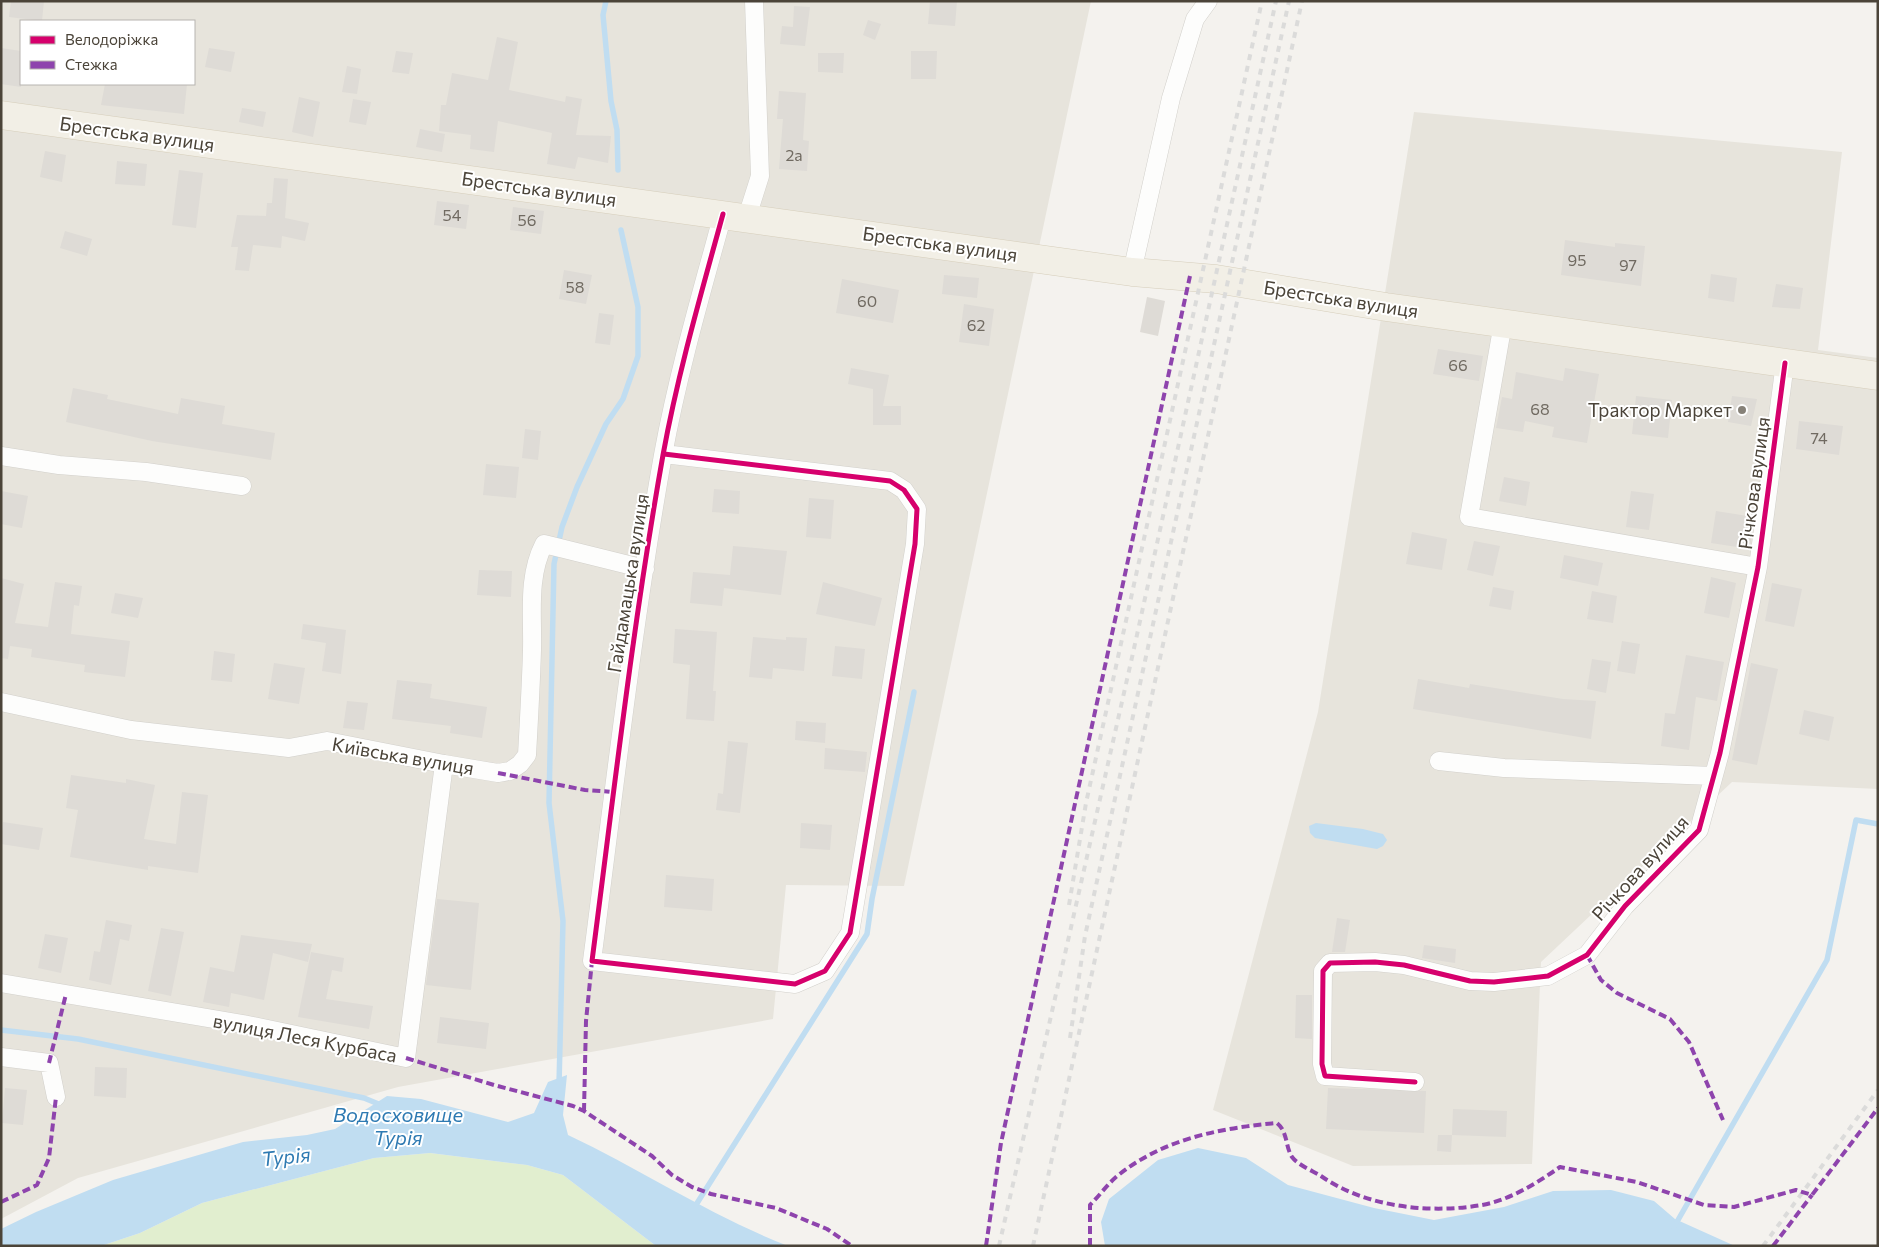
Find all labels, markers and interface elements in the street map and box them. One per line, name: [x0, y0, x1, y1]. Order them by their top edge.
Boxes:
legend: [20, 20, 195, 85]
text: Велодоріжка: [65, 30, 158, 48]
text: Стежка: [65, 55, 118, 73]
street label: Брестська вулиця: [58, 111, 216, 156]
house number: 2а: [785, 145, 803, 164]
street label: Брестська вулиця: [460, 166, 618, 211]
house number: 54: [443, 205, 462, 224]
house number: 56: [518, 210, 536, 229]
street label: Брестська вулиця: [861, 221, 1019, 266]
house number: 95: [1568, 250, 1586, 269]
house number: 97: [1619, 255, 1637, 274]
street label: Брестська вулиця: [1262, 275, 1420, 322]
house number: 58: [566, 277, 584, 296]
house number: 60: [857, 291, 877, 310]
house number: 62: [967, 315, 985, 334]
house number: 66: [1448, 355, 1468, 374]
place label: Трактор Маркет: [1588, 398, 1732, 421]
house number: 68: [1530, 399, 1550, 418]
marker: Трактор Маркет: [1736, 404, 1748, 416]
street label: Річкова вулиця: [1733, 415, 1774, 551]
house number: 74: [1810, 428, 1828, 447]
street label: Гайдамацька вулиця: [602, 492, 653, 674]
street label: Київська вулиця: [330, 732, 476, 779]
street label: Річкова вулиця: [1586, 810, 1693, 925]
street label: вулиця Леся Курбаса: [211, 1008, 399, 1067]
water label: Водосховище Турія: [333, 1102, 463, 1149]
water label: Турія: [260, 1141, 312, 1171]

